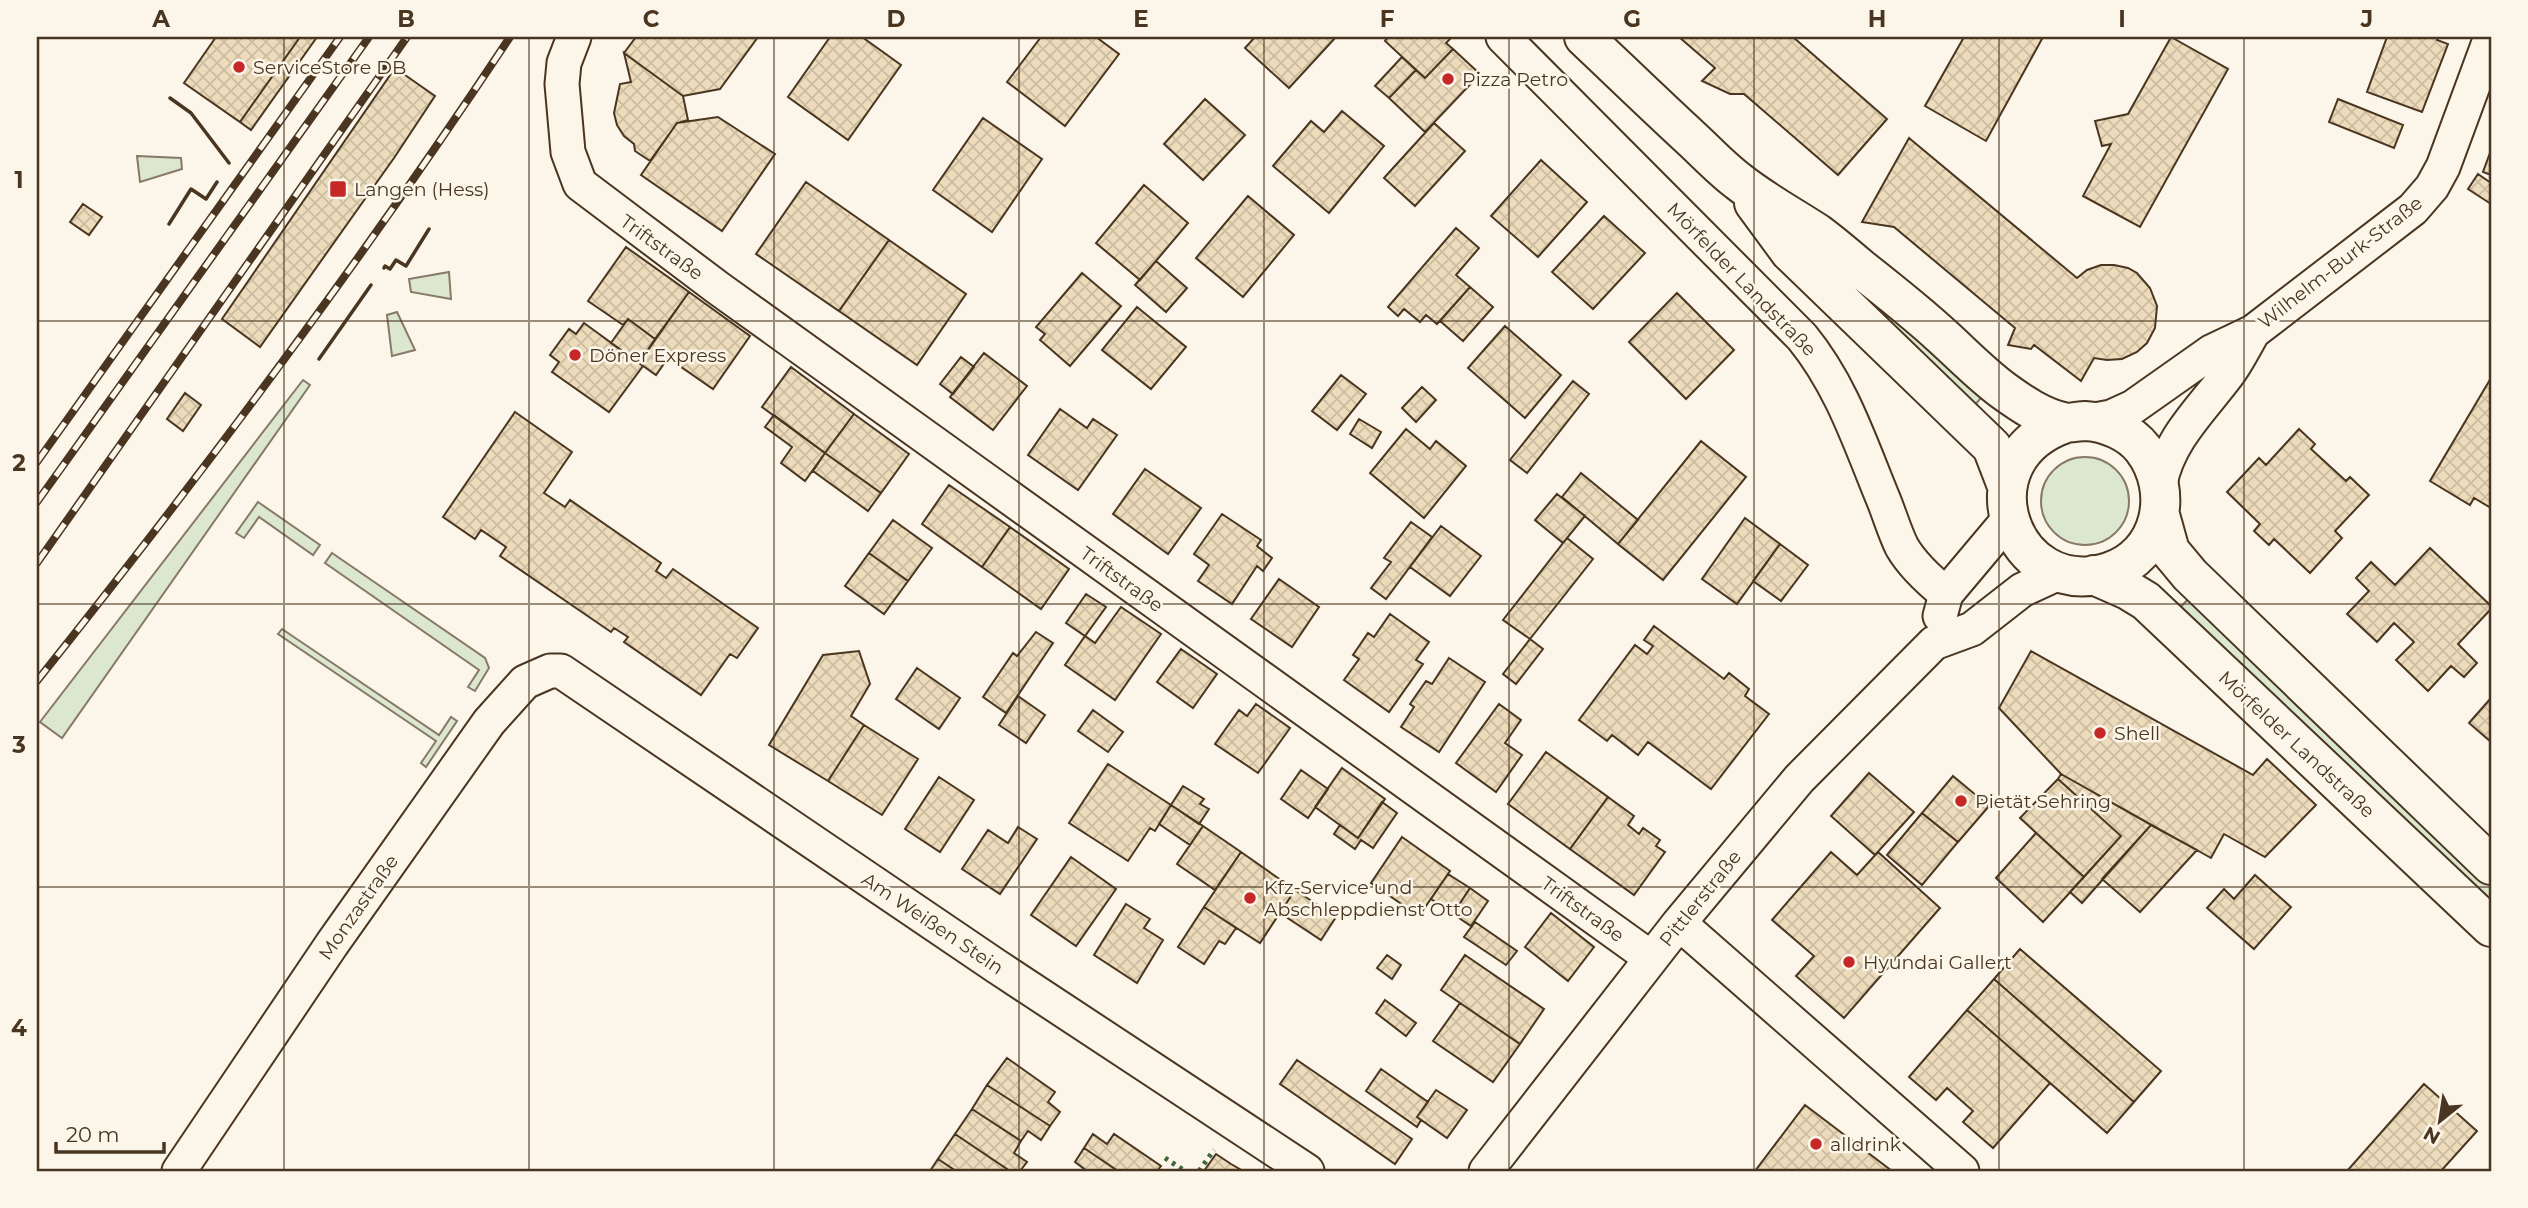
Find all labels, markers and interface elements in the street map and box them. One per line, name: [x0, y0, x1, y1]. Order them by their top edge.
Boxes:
text: A: [151, 5, 170, 33]
text: B: [397, 5, 415, 33]
text: C: [643, 5, 660, 33]
text: D: [887, 5, 906, 33]
text: E: [1133, 5, 1149, 33]
text: F: [1380, 5, 1395, 33]
text: G: [1623, 5, 1641, 33]
text: H: [1868, 5, 1886, 33]
text: I: [2118, 5, 2126, 33]
text: J: [2360, 5, 2373, 33]
place label: ServiceStore DB: [253, 56, 406, 79]
marker: ServiceStore DB: [231, 59, 247, 75]
place label: Pizza Petro: [1462, 68, 1568, 91]
marker: Pizza Petro: [1440, 71, 1456, 87]
text: 1: [14, 166, 24, 194]
place label: Langen (Hess): [354, 178, 490, 201]
marker: Langen (Hess): [328, 179, 348, 199]
street label: Wilhelm-Burk-Straße: [2254, 191, 2427, 334]
street label: Mörfelder Landstraße: [1662, 198, 1821, 361]
street label: Triftstraße: [616, 210, 708, 285]
place label: Döner Express: [589, 344, 726, 367]
marker: Döner Express: [567, 347, 583, 363]
text: 2: [12, 449, 26, 477]
street label: Triftstraße: [1076, 542, 1168, 617]
street label: Mörfelder Landstraße: [2214, 666, 2379, 823]
place label: Shell: [2114, 722, 2160, 745]
marker: Shell: [2092, 725, 2108, 741]
text: 3: [11, 731, 26, 759]
place label: Pietät Sehring: [1975, 790, 2111, 813]
marker: Pietät Sehring: [1953, 793, 1969, 809]
street label: Pittlerstraße: [1655, 846, 1746, 951]
street label: Monzastraße: [314, 850, 403, 964]
street label: Am Weißen Stein: [858, 868, 1008, 979]
street label: Triftstraße: [1537, 872, 1629, 947]
place label: Kfz-Service und Abschleppdienst Otto: [1264, 876, 1473, 921]
marker: Kfz-Service und Abschleppdienst Otto: [1242, 890, 1258, 906]
place label: Hyundai Gallert: [1863, 951, 2012, 974]
marker: Hyundai Gallert: [1841, 954, 1857, 970]
text: 4: [11, 1014, 27, 1042]
north arrow: [2406, 1086, 2476, 1156]
scale bar: [56, 1110, 164, 1154]
text: N: [2419, 1121, 2444, 1149]
text: 20 m: [66, 1122, 120, 1147]
place label: alldrink: [1830, 1133, 1902, 1156]
marker: alldrink: [1808, 1136, 1824, 1152]

